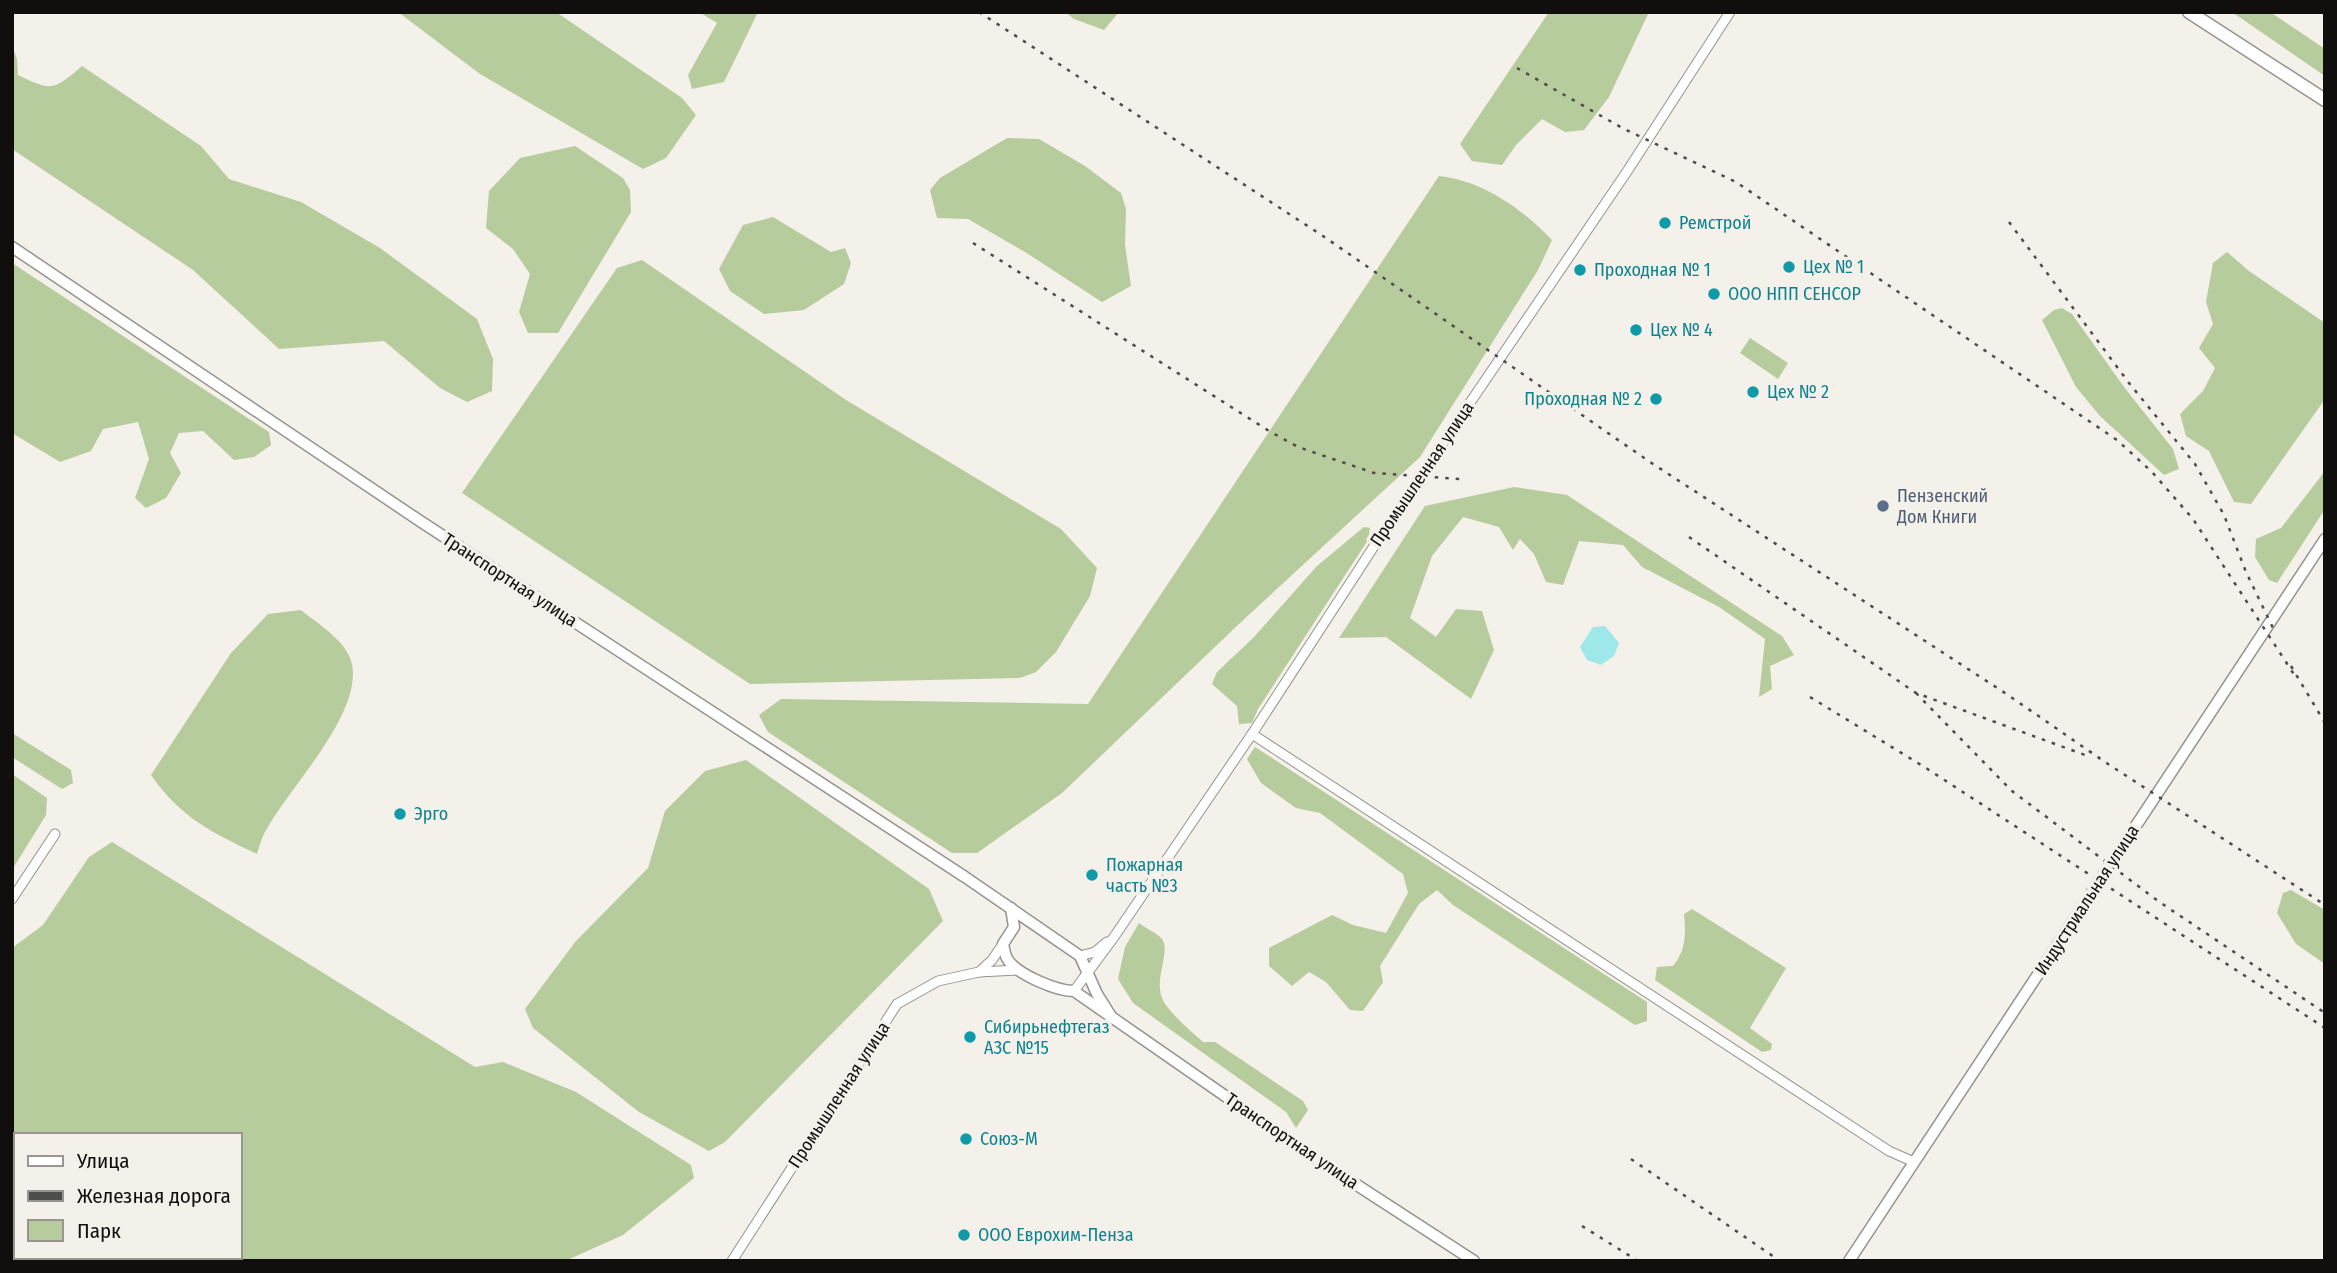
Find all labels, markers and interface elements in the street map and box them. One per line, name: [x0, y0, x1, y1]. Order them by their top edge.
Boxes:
place label: Ремстрой: [1679, 212, 1751, 234]
marker: Ремстрой: [1657, 215, 1673, 231]
place label: Цех № 1: [1803, 256, 1864, 278]
place label: Проходная № 1: [1594, 259, 1711, 281]
marker: Цех № 1: [1781, 259, 1797, 275]
marker: Проходная № 1: [1572, 262, 1588, 278]
place label: ООО НПП СЕНСОР: [1728, 283, 1861, 305]
marker: ООО НПП СЕНСОР: [1706, 286, 1722, 302]
place label: Цех № 4: [1650, 319, 1713, 341]
marker: Цех № 4: [1628, 322, 1644, 338]
place label: Цех № 2: [1767, 381, 1829, 403]
marker: Цех № 2: [1745, 384, 1761, 400]
place label: Проходная № 2: [1524, 388, 1642, 410]
marker: Проходная № 2: [1648, 391, 1664, 407]
street label: Промышленная улица: [1365, 397, 1479, 551]
place label: Пензенский Дом Книги: [1896, 485, 1988, 528]
marker: Пензенский Дом Книги: [1875, 498, 1891, 514]
street label: Транспортная улица: [439, 528, 582, 632]
place label: Эрго: [414, 803, 448, 825]
marker: Эрго: [392, 806, 408, 822]
street label: Индустриальная улица: [2030, 821, 2144, 979]
place label: Пожарная часть №3: [1106, 854, 1183, 897]
marker: Пожарная часть №3: [1084, 867, 1100, 883]
place label: Сибирьнефтегаз АЗС №15: [984, 1016, 1110, 1059]
street label: Промышленная улица: [783, 1018, 895, 1172]
marker: Сибирьнефтегаз АЗС №15: [962, 1029, 978, 1045]
street label: Транспортная улица: [1221, 1088, 1363, 1194]
place label: Союз-М: [980, 1128, 1038, 1150]
marker: Союз-М: [958, 1131, 974, 1147]
legend: [14, 1133, 242, 1259]
text: Улица: [76, 1148, 130, 1174]
text: Железная дорога: [77, 1183, 231, 1209]
text: Парк: [77, 1218, 121, 1244]
place label: ООО Еврохим-Пенза: [978, 1224, 1134, 1246]
marker: ООО Еврохим-Пенза: [956, 1227, 972, 1243]

